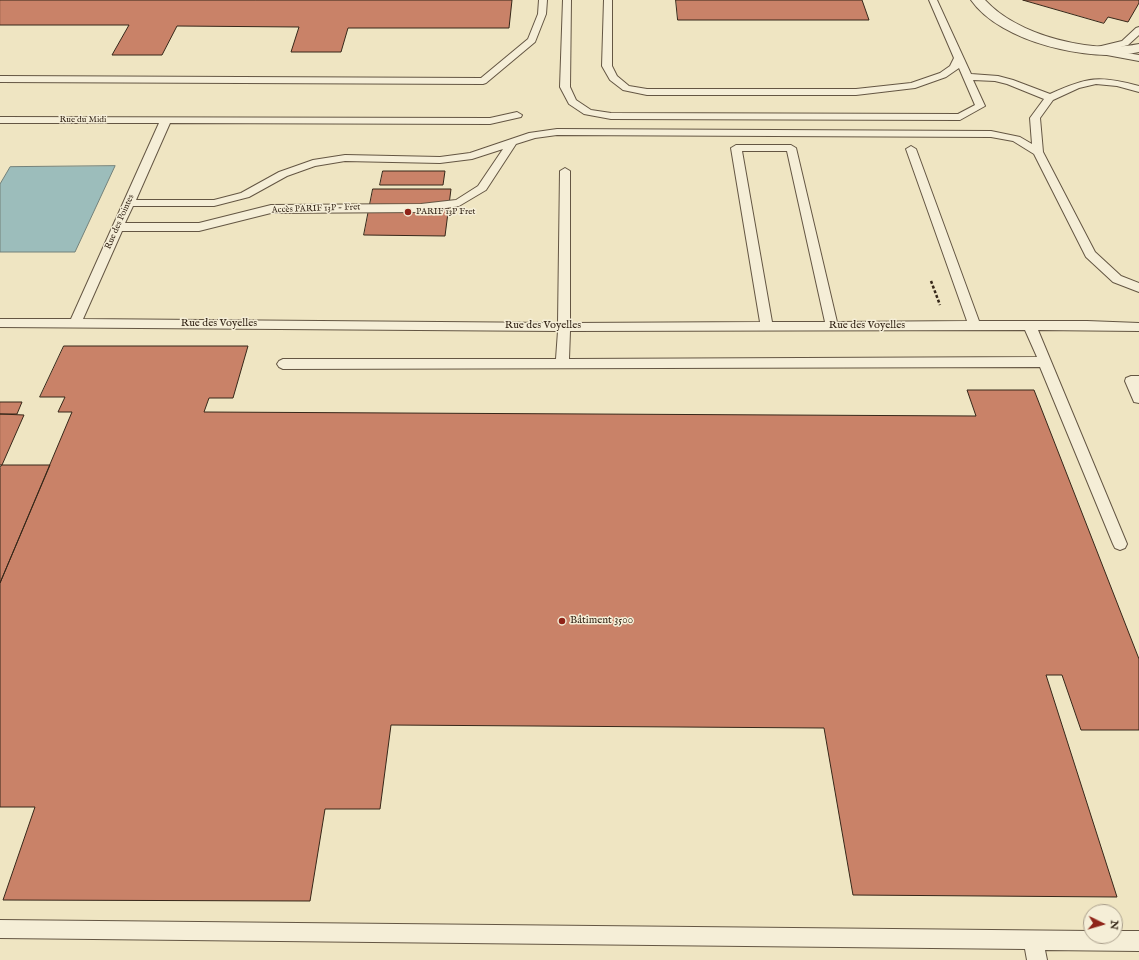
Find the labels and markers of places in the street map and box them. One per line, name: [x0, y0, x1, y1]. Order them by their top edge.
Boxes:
marker: PARIF 13P Fret: [403, 207, 413, 217]
place label: PARIF 13P Fret: [416, 207, 475, 217]
place label: Bâtiment 3500: [570, 614, 633, 628]
marker: Bâtiment 3500: [557, 616, 567, 626]

